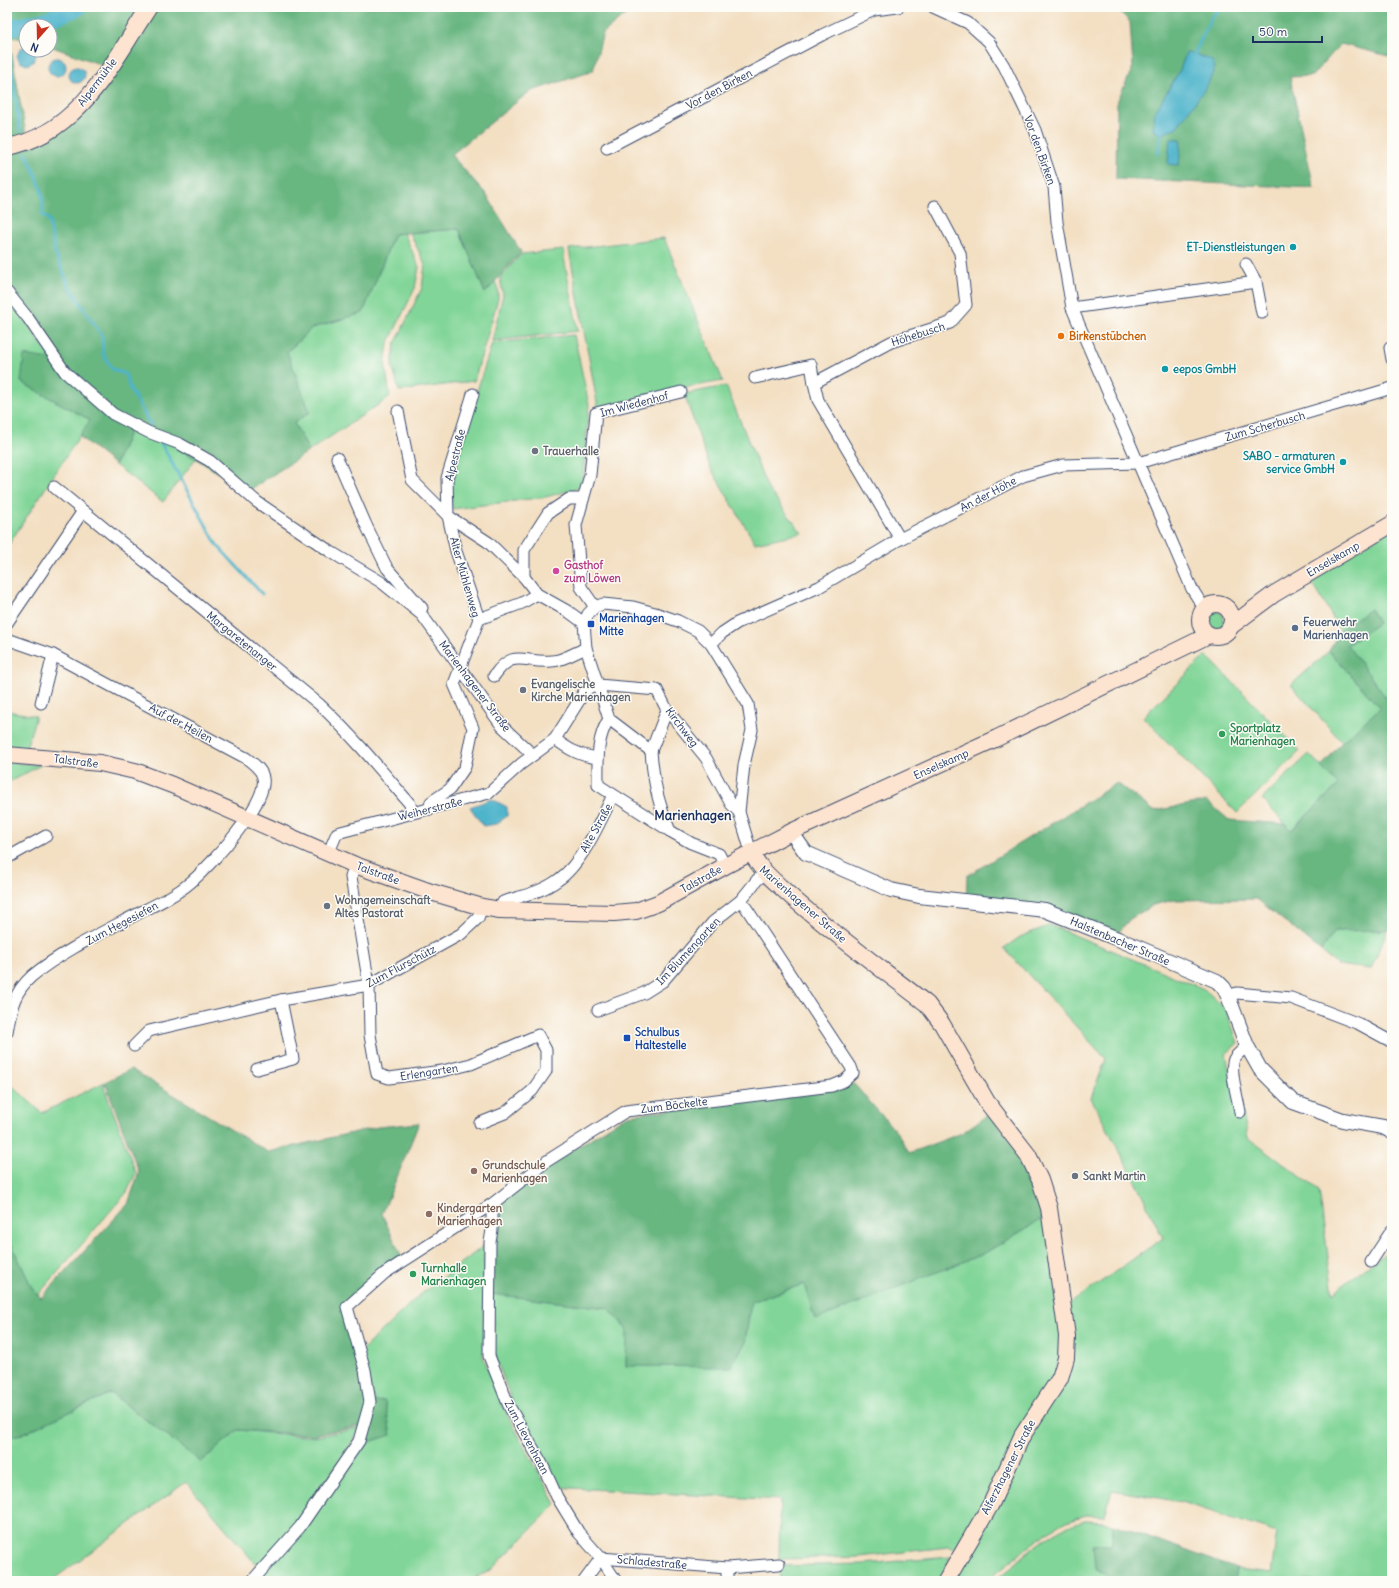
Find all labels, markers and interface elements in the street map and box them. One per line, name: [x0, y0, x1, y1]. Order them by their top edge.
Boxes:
north arrow: [18, 18, 58, 58]
scale bar: [1253, 18, 1322, 44]
text: 50 m: [1259, 24, 1288, 39]
text: N: [29, 40, 41, 55]
street label: Alpermühle: [74, 55, 120, 109]
street label: Vor den Birken: [683, 66, 755, 112]
street label: Vor den Birken: [1021, 113, 1059, 187]
place label: ET-Dienstleistungen: [1187, 240, 1286, 255]
marker: ET-Dienstleistungen: [1288, 242, 1298, 252]
street label: Höhebusch: [889, 319, 947, 349]
place label: Birkenstübchen: [1069, 329, 1147, 343]
marker: Birkenstübchen: [1056, 331, 1066, 341]
place label: eepos GmbH: [1173, 362, 1237, 377]
marker: eepos GmbH: [1160, 364, 1170, 374]
street label: Im Wiedenhof: [598, 388, 670, 420]
street label: Zum Scherbusch: [1223, 408, 1307, 444]
street label: Alpestraße: [442, 428, 468, 482]
place label: Trauerhalle: [543, 444, 599, 458]
marker: Trauerhalle: [530, 446, 540, 456]
place label: SABO - armaturen service GmbH: [1243, 449, 1336, 476]
marker: SABO - armaturen service GmbH: [1338, 457, 1348, 467]
street label: An der Höhe: [957, 473, 1019, 515]
street label: Alter Mühlenweg: [447, 535, 483, 619]
street label: Enselskamp: [1304, 538, 1362, 580]
place label: Gasthof zum Löwen: [564, 558, 622, 585]
marker: Gasthof zum Löwen: [551, 566, 561, 576]
street label: Margaretenanger: [204, 608, 281, 674]
place label: Marienhagen Mitte: [599, 611, 665, 638]
place label: Feuerwehr Marienhagen: [1303, 615, 1369, 643]
marker: Marienhagen Mitte: [586, 619, 596, 629]
marker: Feuerwehr Marienhagen: [1290, 623, 1300, 633]
street label: Marienhagener Straße: [436, 638, 514, 734]
place label: Evangelische Kirche Marienhagen: [531, 677, 631, 705]
marker: Evangelische Kirche Marienhagen: [518, 685, 528, 695]
street label: Auf der Heilen: [147, 700, 215, 746]
street label: Kirchweg: [662, 704, 702, 750]
place label: Sportplatz Marienhagen: [1230, 721, 1296, 749]
marker: Sportplatz Marienhagen: [1217, 729, 1227, 739]
street label: Enselskamp: [911, 746, 971, 782]
street label: Talstraße: [53, 751, 99, 771]
street label: Weiherstraße: [396, 794, 464, 824]
street label: Alte Straße: [577, 801, 615, 855]
district label: Marienhagen: [654, 807, 732, 824]
street label: Talstraße: [354, 859, 402, 887]
street label: Talstraße: [678, 862, 724, 896]
street label: Marienhagener Straße: [757, 862, 849, 946]
place label: Wohngemeinschaft Altes Pastorat: [335, 893, 431, 920]
street label: Zum Hegesiefen: [84, 898, 160, 948]
marker: Wohngemeinschaft Altes Pastorat: [322, 901, 332, 911]
street label: Im Blumengarten: [653, 914, 723, 988]
street label: Halstenbacher Straße: [1068, 914, 1172, 968]
street label: Zum Flurschütz: [364, 942, 438, 990]
place label: Schulbus Haltestelle: [635, 1025, 687, 1052]
marker: Schulbus Haltestelle: [622, 1033, 632, 1043]
street label: Erlengarten: [399, 1061, 459, 1083]
street label: Zum Böckelte: [640, 1094, 708, 1116]
place label: Grundschule Marienhagen: [482, 1158, 548, 1186]
marker: Grundschule Marienhagen: [469, 1166, 479, 1176]
place label: Sankt Martin: [1083, 1169, 1146, 1183]
marker: Sankt Martin: [1070, 1171, 1080, 1181]
place label: Kindergarten Marienhagen: [437, 1201, 503, 1229]
marker: Kindergarten Marienhagen: [424, 1209, 434, 1219]
place label: Turnhalle Marienhagen: [421, 1261, 487, 1289]
marker: Turnhalle Marienhagen: [408, 1269, 418, 1279]
street label: Zum Lievenhaan: [502, 1398, 552, 1476]
street label: Alferzhagener Straße: [978, 1417, 1038, 1517]
street label: Schladestraße: [616, 1552, 688, 1572]

